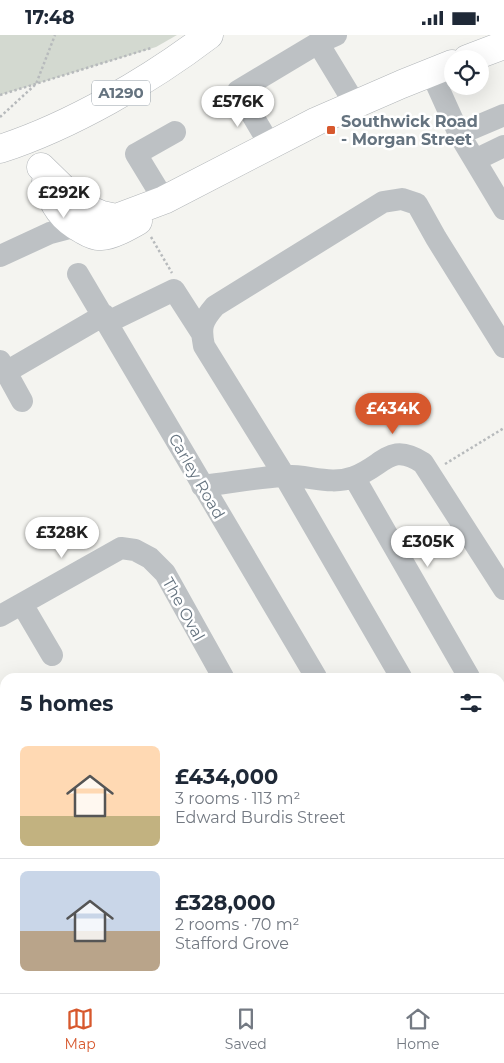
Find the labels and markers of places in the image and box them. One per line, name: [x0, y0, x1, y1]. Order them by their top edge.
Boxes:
pin: £576K: [203, 86, 273, 128]
place label: Southwick Road - Morgan Street: [341, 112, 478, 149]
marker: Southwick Road - Morgan Street: [325, 124, 337, 136]
pin: £292K: [29, 177, 99, 219]
pin: £434K: [358, 393, 428, 435]
pin: £328K: [27, 517, 97, 559]
pin: £305K: [393, 525, 463, 568]

